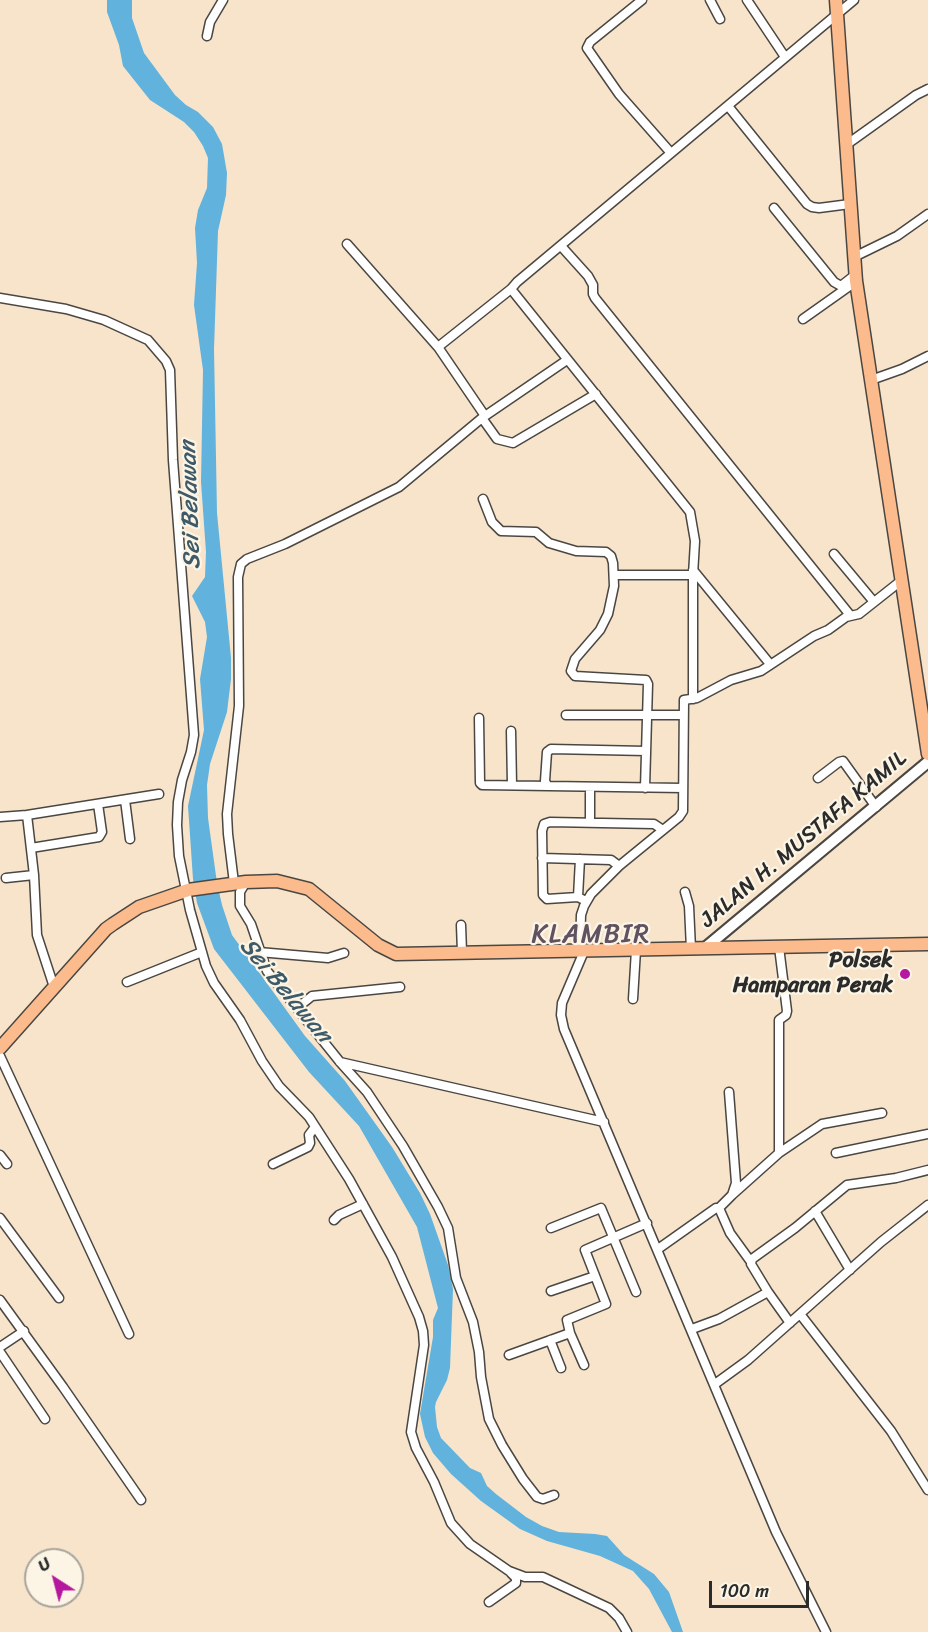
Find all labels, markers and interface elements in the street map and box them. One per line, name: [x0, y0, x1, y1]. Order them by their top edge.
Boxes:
water label: Sei Belawan: [174, 440, 208, 570]
street label: JALAN H. MUSTAFA KAMIL: [696, 746, 912, 934]
district label: KLAMBIR: [533, 919, 649, 951]
water label: Sei Belawan: [233, 933, 337, 1049]
place label: Polsek Hamparan Perak: [733, 948, 893, 999]
marker: Polsek Hamparan Perak: [898, 967, 912, 981]
north arrow: [24, 1548, 84, 1608]
text: U: [31, 1550, 57, 1579]
scale bar: [712, 1569, 812, 1607]
text: 100 m: [720, 1575, 769, 1607]

